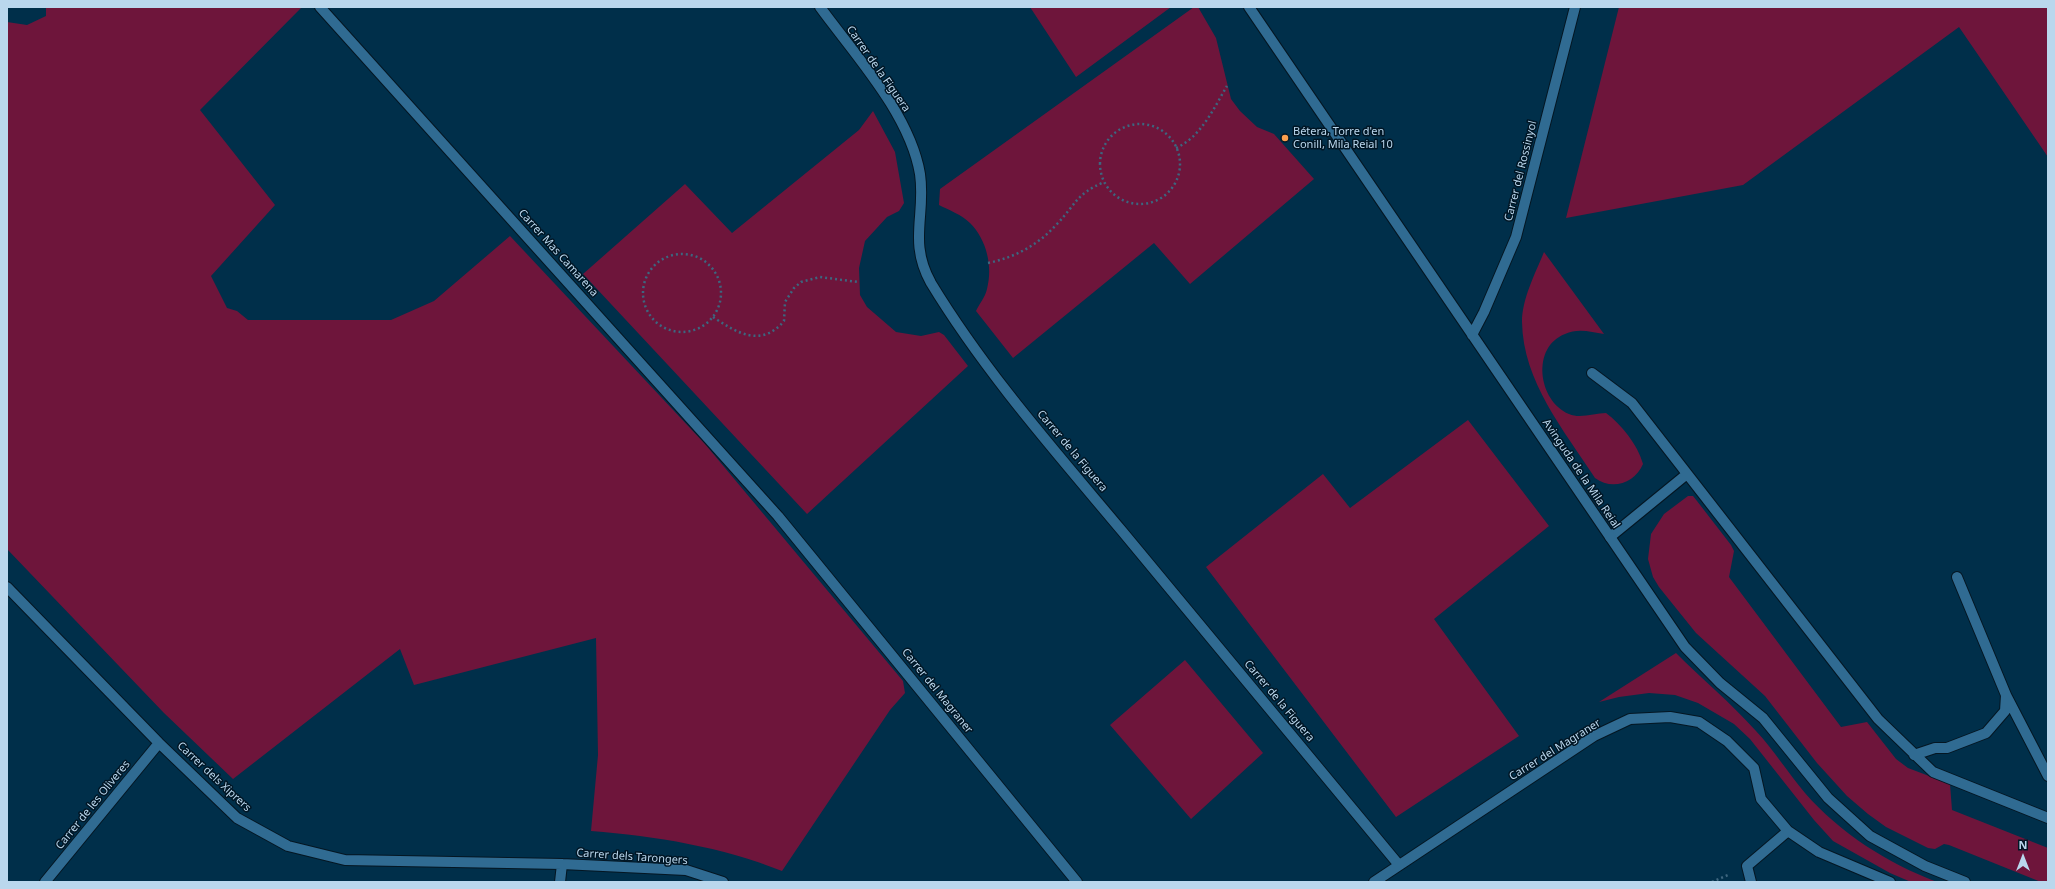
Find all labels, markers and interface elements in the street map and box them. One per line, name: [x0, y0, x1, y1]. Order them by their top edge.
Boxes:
street label: Carrer de la Figuera: [843, 23, 913, 115]
street label: Carrer del Rossinyol: [1502, 119, 1540, 223]
place label: Bétera, Torre d'en Conill, Mila Reial 10: [1293, 125, 1393, 151]
marker: Bétera, Torre d'en Conill, Mila Reial 10: [1280, 133, 1290, 143]
street label: Carrer Mas Camarena: [515, 207, 601, 299]
street label: Carrer de la Figuera: [1034, 408, 1110, 494]
street label: Avinguda de la Mila Reial: [1539, 417, 1623, 531]
street label: Carrer del Magraner: [899, 646, 975, 736]
street label: Carrer de la Figuera: [1241, 658, 1317, 744]
street label: Carrer del Magraner: [1507, 717, 1603, 783]
street label: Carrer dels Xiprers: [174, 739, 254, 815]
street label: Carrer de les Oliveres: [53, 758, 133, 852]
north arrow: [2003, 837, 2043, 877]
text: N: [2019, 837, 2027, 852]
street label: Carrer dels Tarongers: [576, 847, 688, 867]

